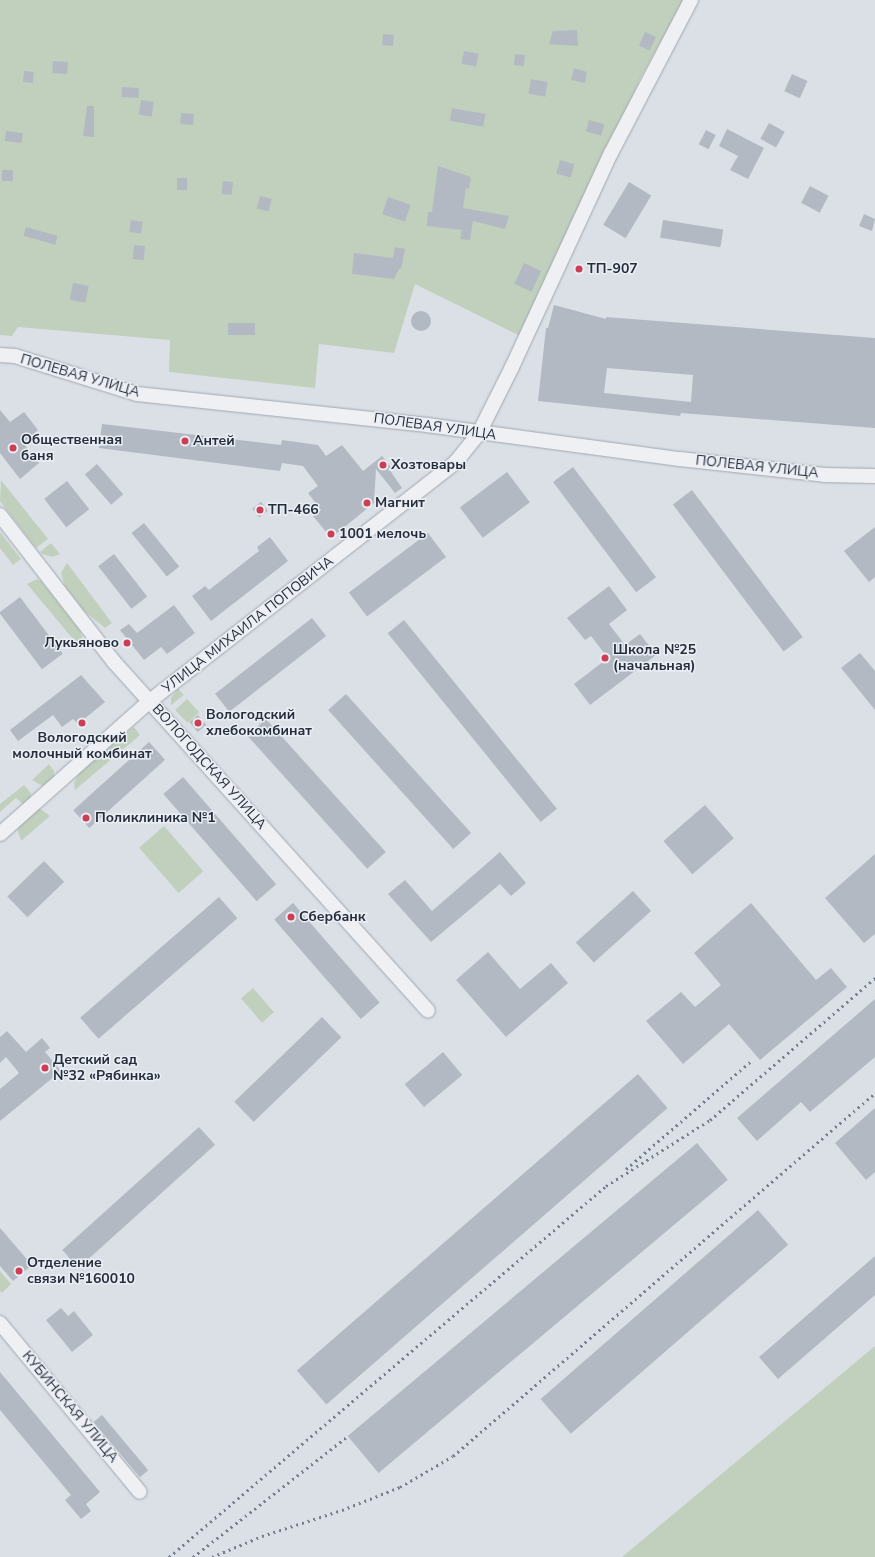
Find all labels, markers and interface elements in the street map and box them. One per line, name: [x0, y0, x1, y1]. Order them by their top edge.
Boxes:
place label: ТП-907: [587, 261, 638, 277]
marker: ТП-907: [574, 264, 584, 274]
street label: ПОЛЕВАЯ УЛИЦА: [18, 351, 142, 401]
street label: ПОЛЕВАЯ УЛИЦА: [373, 410, 497, 444]
place label: Общественная баня: [21, 432, 122, 464]
place label: Антей: [193, 433, 235, 449]
marker: Антей: [180, 436, 190, 446]
marker: Общественная баня: [8, 443, 18, 453]
street label: ПОЛЕВАЯ УЛИЦА: [695, 452, 819, 482]
place label: Хозтовары: [391, 457, 466, 473]
marker: Хозтовары: [378, 460, 388, 470]
place label: Магнит: [375, 495, 425, 511]
marker: Магнит: [362, 498, 372, 508]
place label: ТП-466: [268, 502, 319, 518]
marker: ТП-466: [255, 505, 265, 515]
place label: 1001 мелочь: [339, 526, 426, 542]
marker: 1001 мелочь: [326, 529, 336, 539]
street label: УЛИЦА МИХАИЛА ПОПОВИЧА: [159, 553, 337, 697]
place label: Лукьяново: [44, 635, 119, 651]
marker: Лукьяново: [122, 638, 132, 648]
place label: Школа №25 (начальная): [613, 642, 696, 674]
marker: Школа №25 (начальная): [600, 653, 610, 663]
street label: ВОЛОГОДСКАЯ УЛИЦА: [148, 701, 270, 833]
place label: Вологодский хлебокомбинат: [206, 707, 312, 740]
marker: Вологодский молочный комбинат: [77, 718, 87, 728]
marker: Вологодский хлебокомбинат: [193, 718, 203, 728]
place label: Вологодский молочный комбинат: [12, 730, 152, 762]
place label: Поликлиника №1: [95, 810, 216, 826]
marker: Поликлиника №1: [80, 812, 92, 824]
place label: Сбербанк: [299, 909, 366, 925]
marker: Сбербанк: [286, 912, 296, 922]
place label: Детский сад №32 «Рябинка»: [53, 1052, 161, 1084]
marker: Детский сад №32 «Рябинка»: [40, 1063, 50, 1073]
place label: Отделение связи №160010: [27, 1255, 135, 1288]
marker: Отделение связи №160010: [14, 1266, 24, 1276]
street label: КУБИНСКАЯ УЛИЦА: [18, 1348, 122, 1466]

